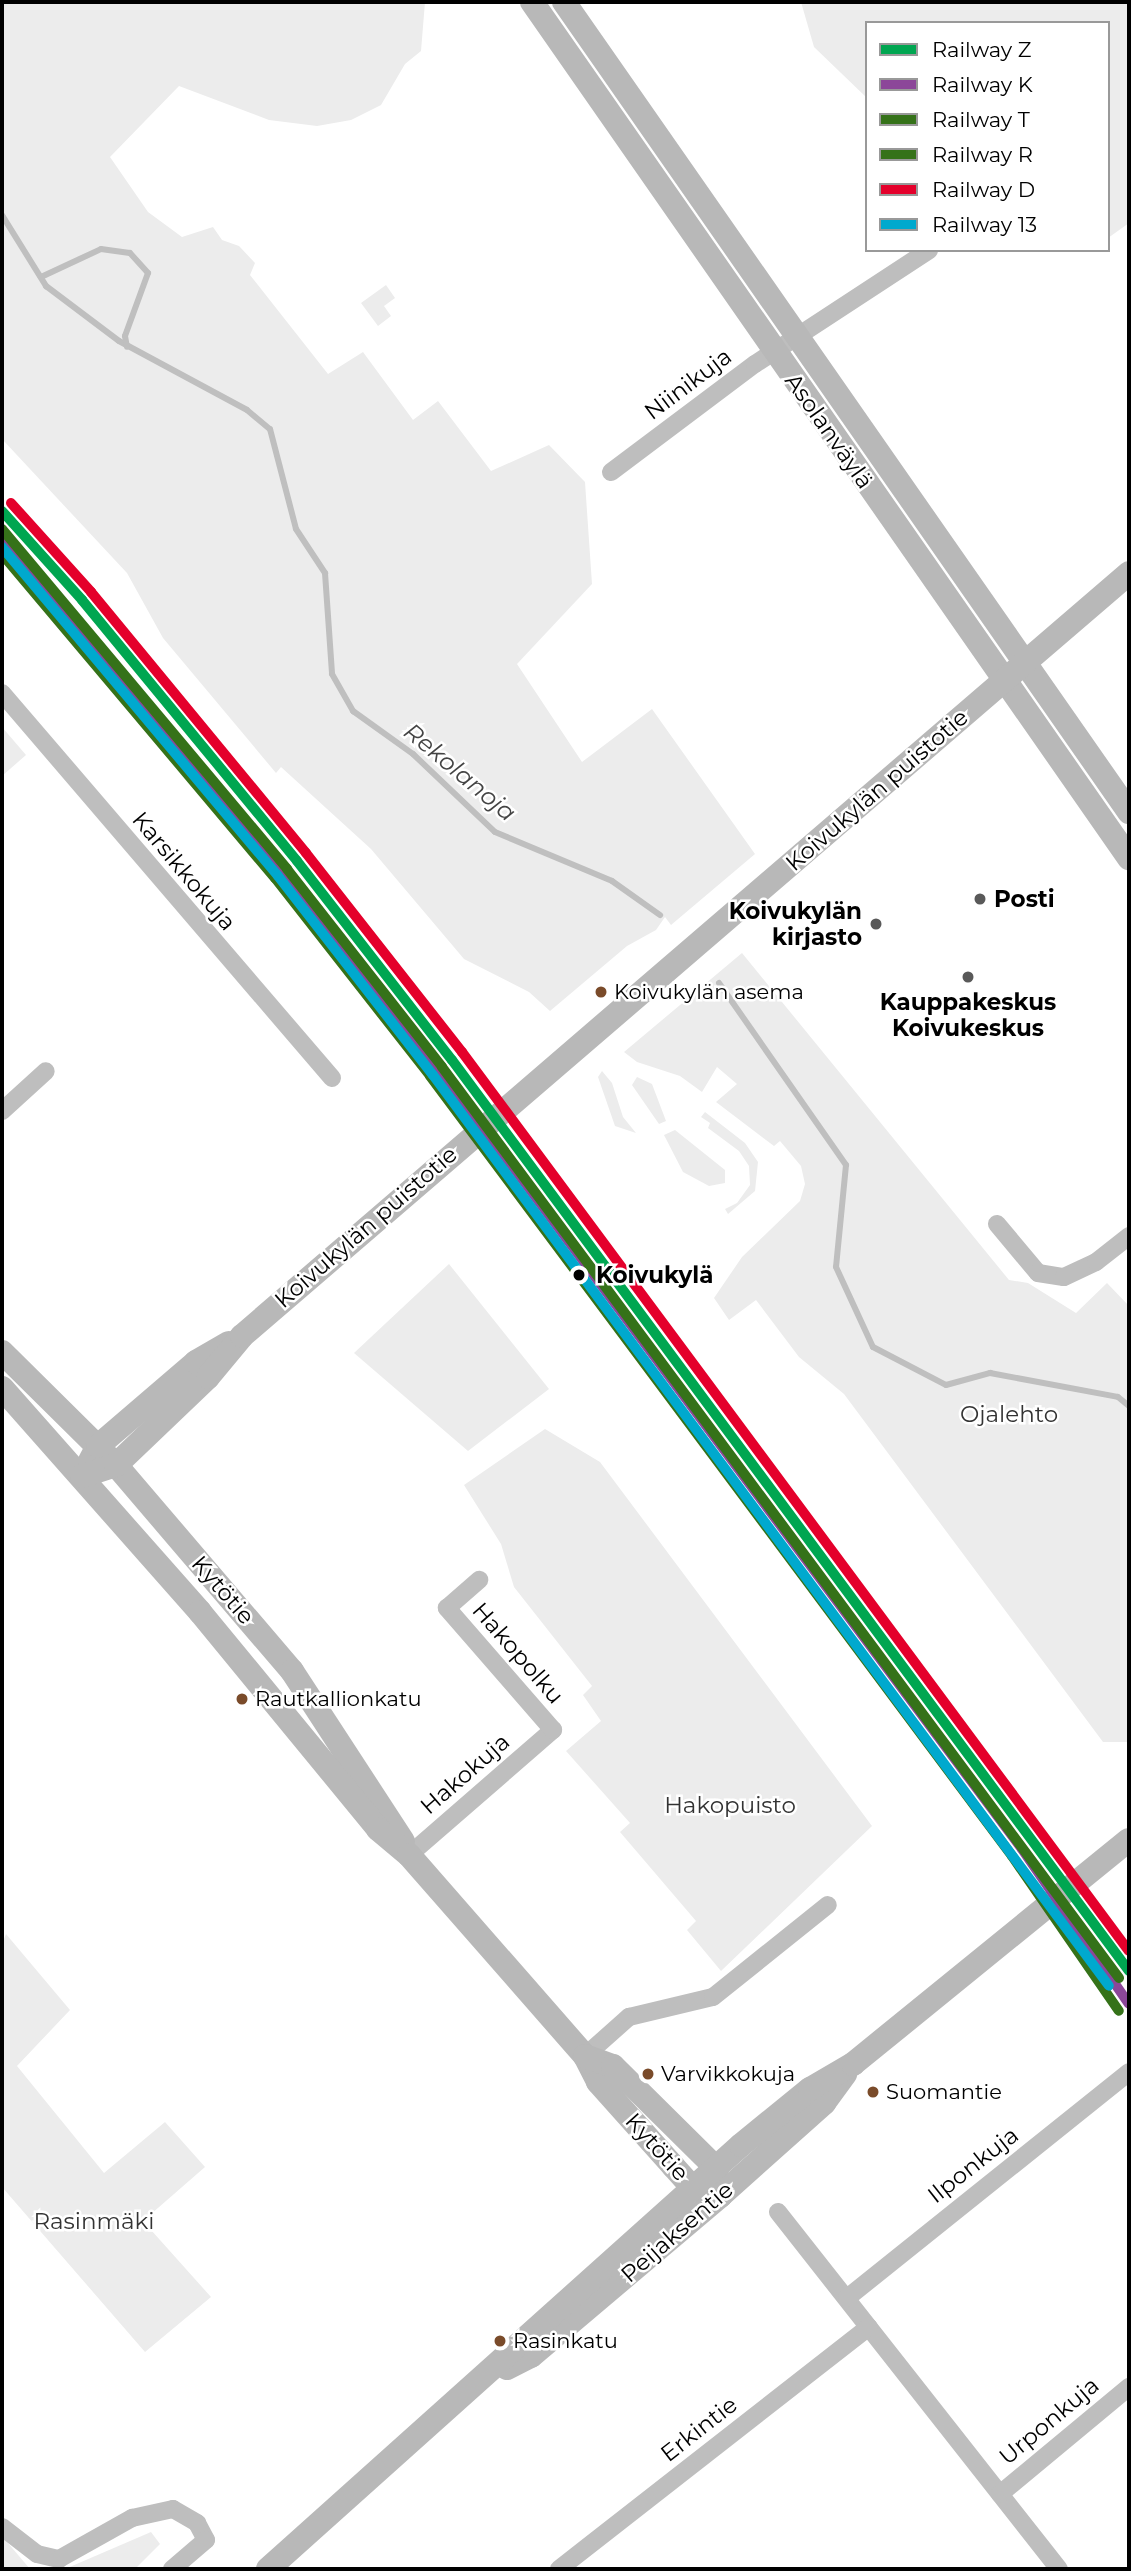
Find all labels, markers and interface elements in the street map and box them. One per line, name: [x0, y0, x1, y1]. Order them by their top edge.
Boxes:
legend: [865, 21, 1110, 252]
text: Railway Z: [932, 37, 1031, 62]
text: Railway K: [932, 72, 1033, 97]
text: Railway T: [932, 107, 1030, 132]
text: Railway R: [932, 142, 1033, 167]
text: Railway D: [932, 177, 1035, 202]
text: Railway 13: [932, 212, 1037, 237]
street label: Niinikuja: [639, 342, 737, 426]
street label: Asolanväylä: [779, 368, 879, 494]
street label: Koivukylän puistotie: [780, 703, 974, 877]
water label: Rekolanoja: [398, 717, 522, 827]
street label: Karsikkokuja: [126, 806, 242, 936]
place label: Posti: [994, 885, 1055, 913]
marker: Posti: [972, 891, 988, 907]
place label: Koivukylän kirjasto: [729, 897, 862, 951]
marker: Koivukylän kirjasto: [868, 916, 884, 932]
marker: Kauppakeskus Koivukeskus: [960, 969, 976, 985]
place label: Koivukylän asema: [614, 979, 804, 1005]
marker: Koivukylän asema: [594, 985, 608, 999]
place label: Kauppakeskus Koivukeskus: [880, 988, 1056, 1042]
street label: Koivukylän puistotie: [269, 1140, 463, 1314]
place label: Koivukylä: [596, 1261, 713, 1289]
marker: Koivukylä: [568, 1264, 590, 1286]
park label: Ojalehto: [960, 1400, 1058, 1428]
street label: Kytötie: [186, 1550, 260, 1630]
street label: Hakopolku: [467, 1597, 569, 1709]
place label: Rautkallionkatu: [255, 1686, 422, 1712]
marker: Rautkallionkatu: [235, 1692, 249, 1706]
street label: Hakokuja: [415, 1728, 515, 1820]
park label: Hakopuisto: [664, 1791, 796, 1819]
place label: Varvikkokuja: [661, 2061, 795, 2087]
marker: Varvikkokuja: [641, 2067, 655, 2081]
place label: Suomantie: [886, 2079, 1002, 2105]
marker: Suomantie: [866, 2085, 880, 2099]
street label: Kytötie: [619, 2107, 695, 2187]
street label: Ilponkuja: [922, 2121, 1024, 2209]
street label: Peijaksentie: [615, 2176, 739, 2288]
park label: Rasinmäki: [34, 2207, 154, 2235]
place label: Rasinkatu: [513, 2328, 618, 2354]
marker: Rasinkatu: [493, 2334, 507, 2348]
street label: Urponkuja: [994, 2371, 1104, 2471]
street label: Erkintie: [655, 2391, 743, 2467]

